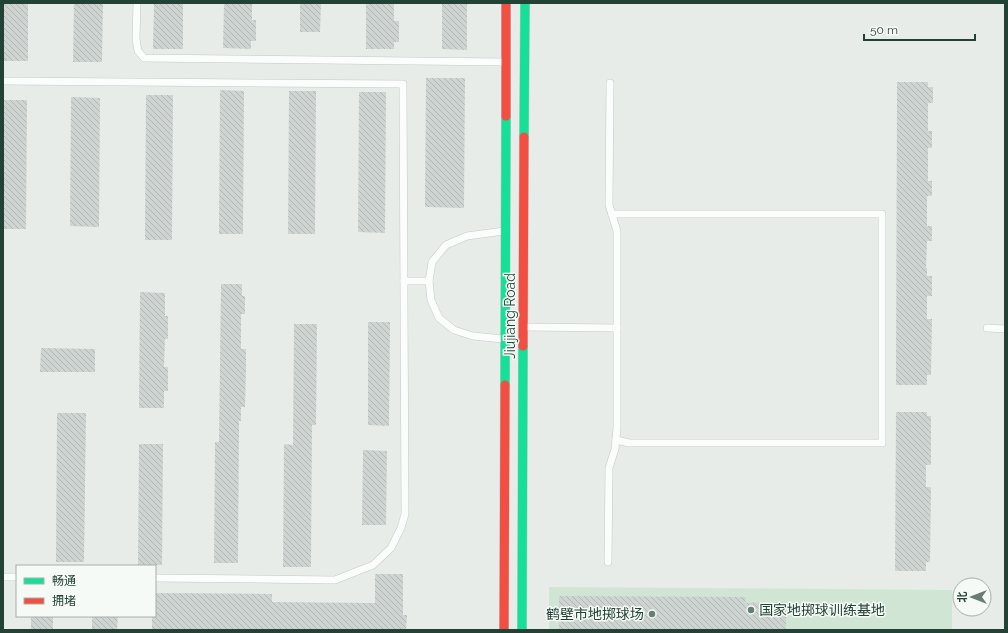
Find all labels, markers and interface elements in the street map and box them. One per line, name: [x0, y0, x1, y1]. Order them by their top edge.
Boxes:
scale bar: [864, 16, 975, 42]
text: 50 m: [870, 23, 898, 37]
street label: Jiujiang Road: [502, 273, 518, 359]
legend: [16, 565, 156, 617]
text: 畅通: [52, 574, 76, 588]
north arrow: [952, 577, 992, 617]
text: 北: [956, 592, 969, 603]
text: 拥堵: [52, 594, 76, 608]
place label: 国家地掷球训练基地: [759, 602, 885, 618]
marker: 国家地掷球训练基地: [746, 605, 756, 615]
place label: 鹤壁市地掷球场: [546, 606, 644, 622]
marker: 鹤壁市地掷球场: [647, 609, 657, 619]

